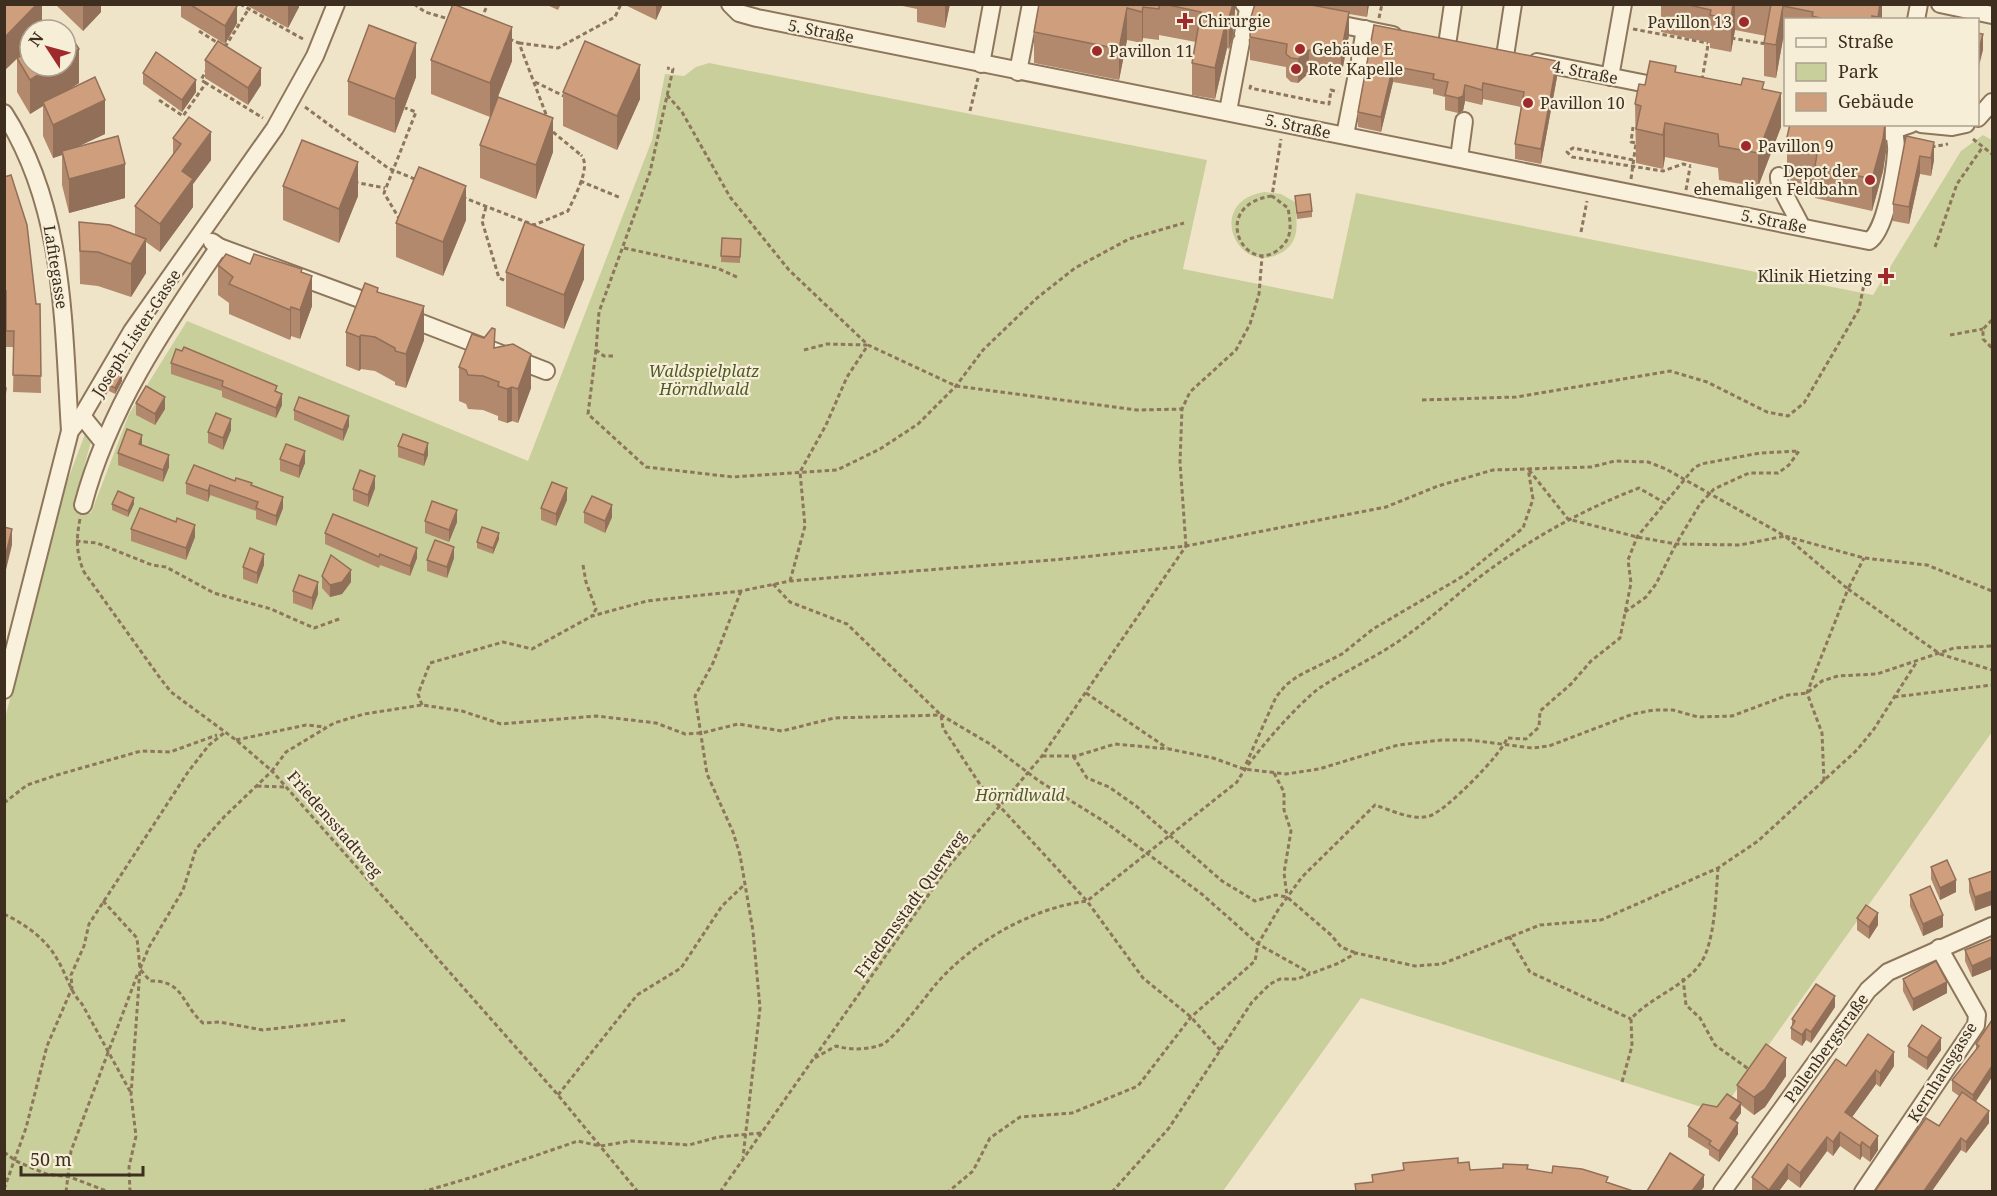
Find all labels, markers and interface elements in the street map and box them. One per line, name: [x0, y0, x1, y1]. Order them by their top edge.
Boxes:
place label: Chirurgie: [1198, 10, 1271, 32]
place label: Pavillon 13: [1647, 11, 1732, 33]
marker: Chirurgie: [1176, 12, 1194, 30]
street label: 5. Straße: [786, 14, 856, 48]
marker: Pavillon 13: [1737, 15, 1751, 29]
north arrow: [18, 18, 78, 78]
legend: [1784, 18, 1979, 126]
text: N: [23, 27, 49, 51]
text: Straße: [1838, 29, 1894, 53]
place label: Gebäude E: [1312, 38, 1394, 60]
place label: Pavillon 11: [1109, 40, 1194, 62]
marker: Gebäude E: [1293, 42, 1307, 56]
marker: Pavillon 11: [1090, 44, 1104, 58]
street label: 4. Straße: [1550, 55, 1620, 89]
place label: Rote Kapelle: [1308, 58, 1403, 80]
text: Park: [1838, 59, 1878, 83]
marker: Rote Kapelle: [1289, 62, 1303, 76]
text: Gebäude: [1838, 89, 1914, 113]
place label: Pavillon 10: [1540, 92, 1625, 114]
marker: Pavillon 10: [1521, 96, 1535, 110]
street label: 5. Straße: [1263, 108, 1333, 144]
place label: Pavillon 9: [1758, 135, 1834, 157]
marker: Pavillon 9: [1739, 139, 1753, 153]
place label: Depot der ehemaligen Feldbahn: [1693, 160, 1858, 200]
marker: Depot der ehemaligen Feldbahn: [1863, 173, 1877, 187]
street label: 5. Straße: [1739, 204, 1809, 238]
street label: Lafitegasse: [39, 224, 73, 310]
street label: Joseph-Lister-Gasse: [86, 265, 186, 402]
place label: Klinik Hietzing: [1758, 265, 1872, 287]
marker: Klinik Hietzing: [1877, 267, 1895, 285]
park label: Waldspielplatz Hörndlwald: [648, 360, 760, 400]
street label: Friedensstadtweg: [282, 766, 388, 882]
park label: Hörndlwald: [974, 784, 1066, 806]
street label: Friedensstadt Querweg: [849, 826, 971, 982]
street label: Pallenbergstraße: [1779, 989, 1873, 1107]
street label: Kernhausgasse: [1902, 1018, 1982, 1126]
scale bar: [21, 1139, 142, 1177]
text: 50 m: [30, 1147, 72, 1171]

